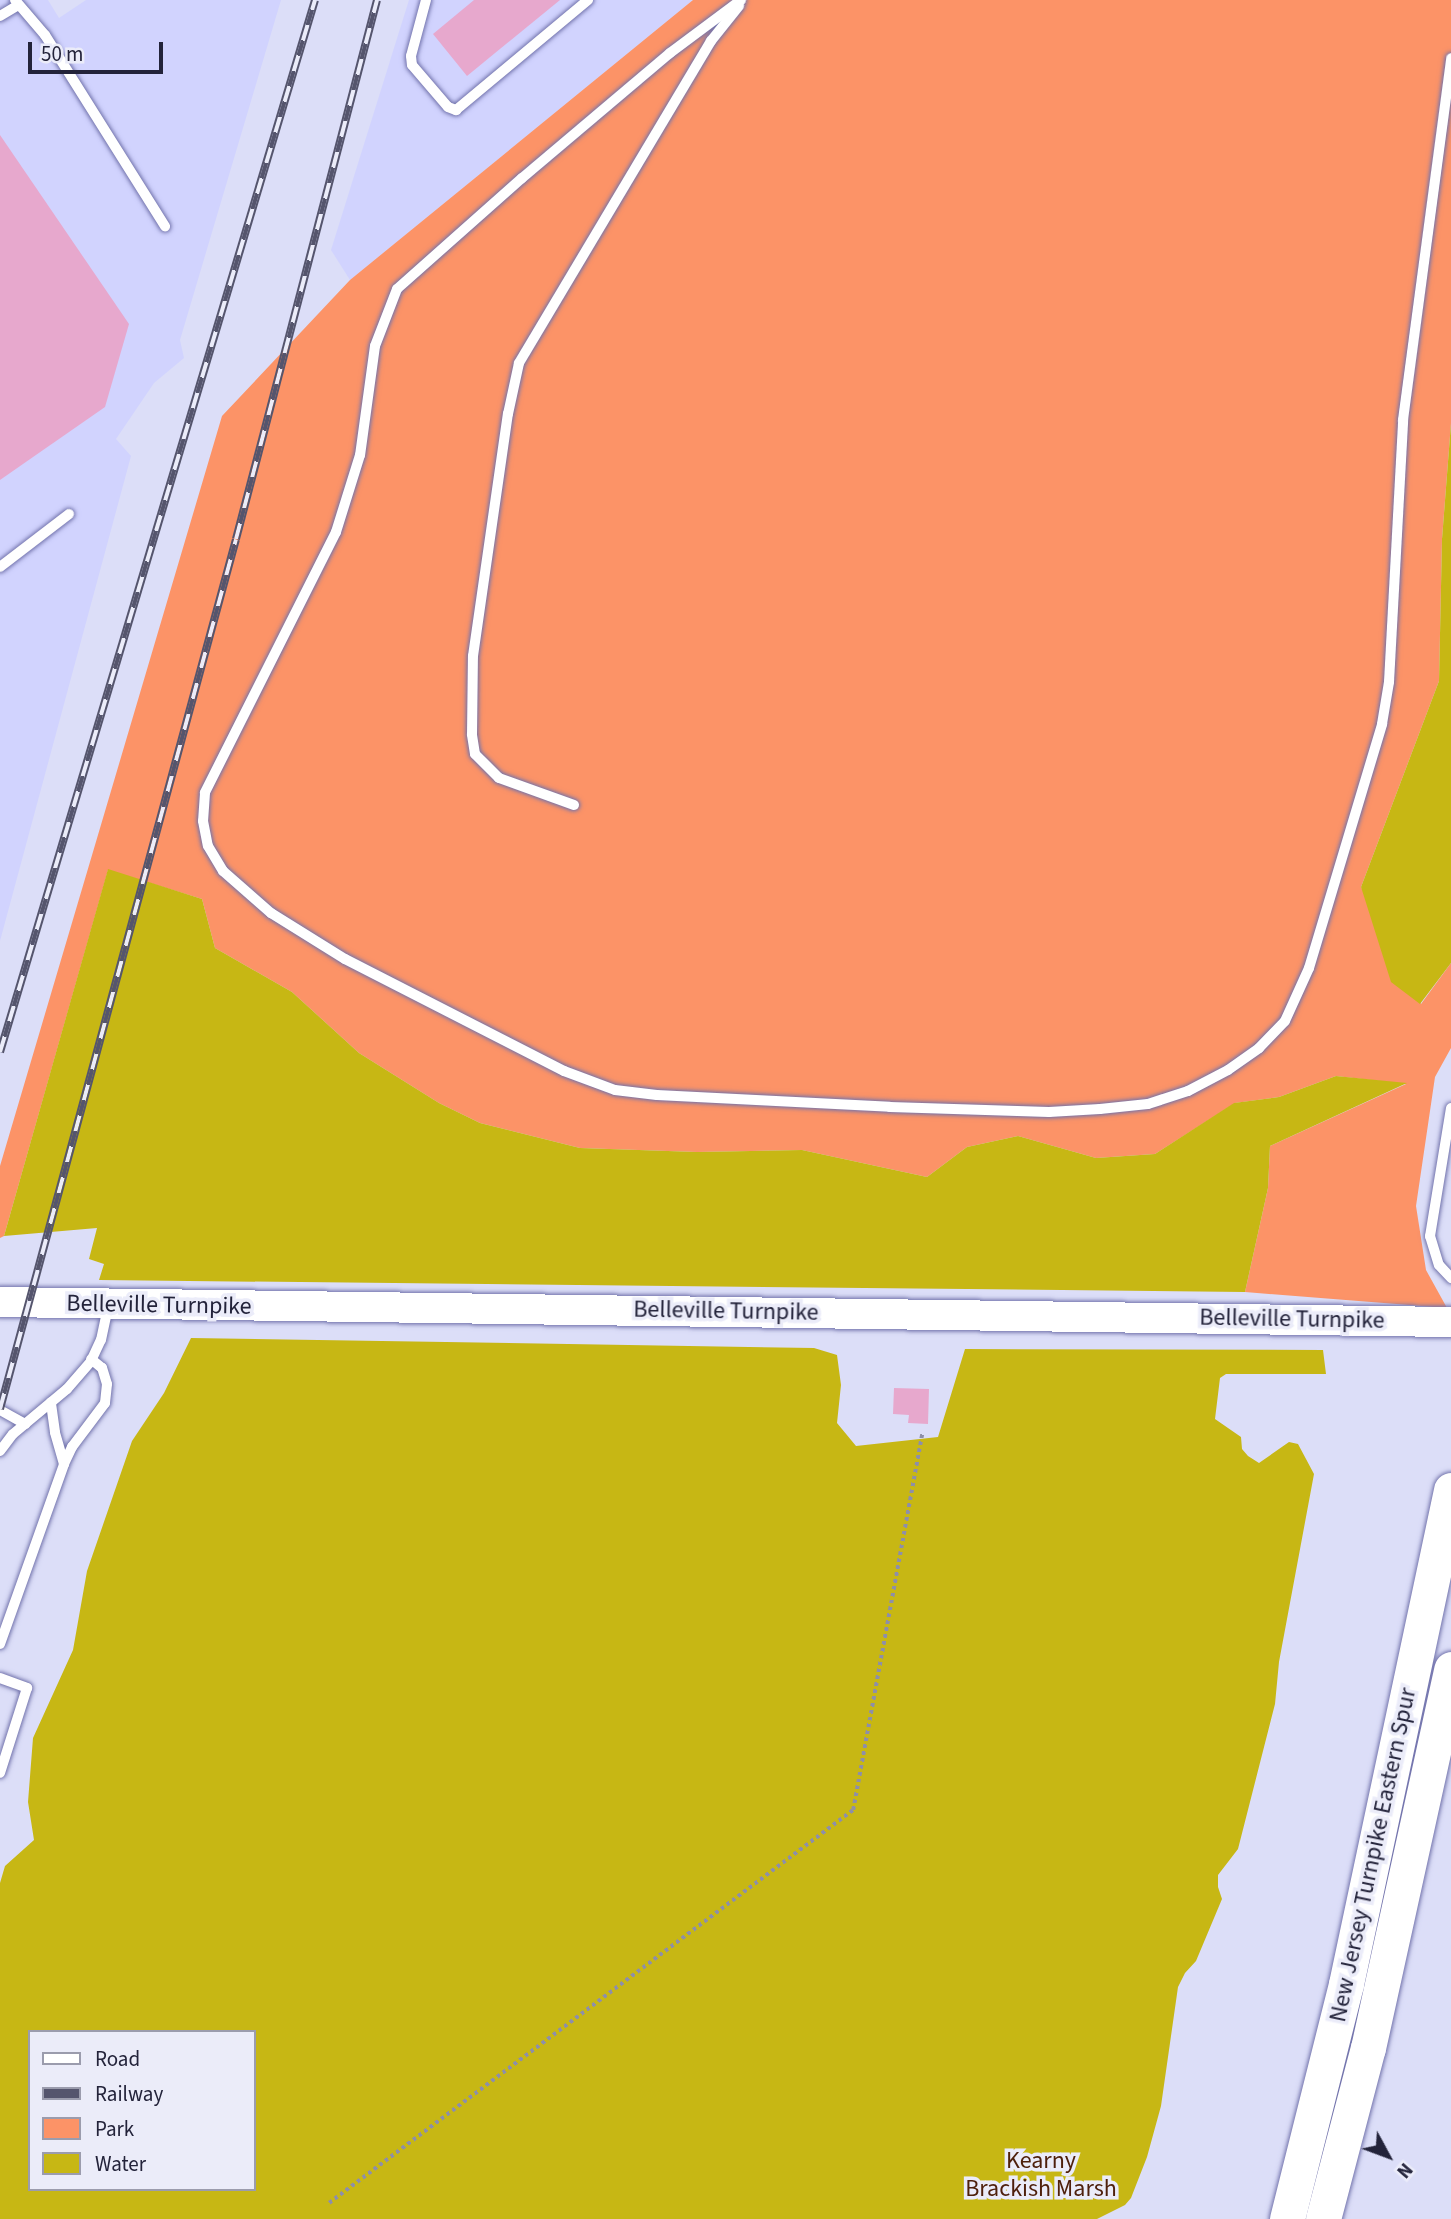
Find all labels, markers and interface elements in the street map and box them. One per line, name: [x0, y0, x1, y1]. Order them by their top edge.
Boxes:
scale bar: [32, 28, 166, 72]
text: 50 m: [41, 39, 83, 69]
street label: Belleville Turnpike: [66, 1289, 252, 1321]
street label: Belleville Turnpike: [633, 1295, 819, 1327]
street label: Belleville Turnpike: [1199, 1303, 1385, 1335]
street label: New Jersey Turnpike Eastern Spur: [1323, 1685, 1423, 2025]
legend: [28, 2030, 256, 2191]
text: Road: [95, 2044, 140, 2074]
text: Railway: [95, 2079, 163, 2109]
text: Park: [95, 2114, 134, 2144]
north arrow: [1353, 2121, 1423, 2191]
park label: Kearny Brackish Marsh: [965, 2147, 1117, 2203]
text: Water: [95, 2149, 146, 2179]
text: N: [1390, 2156, 1419, 2184]

